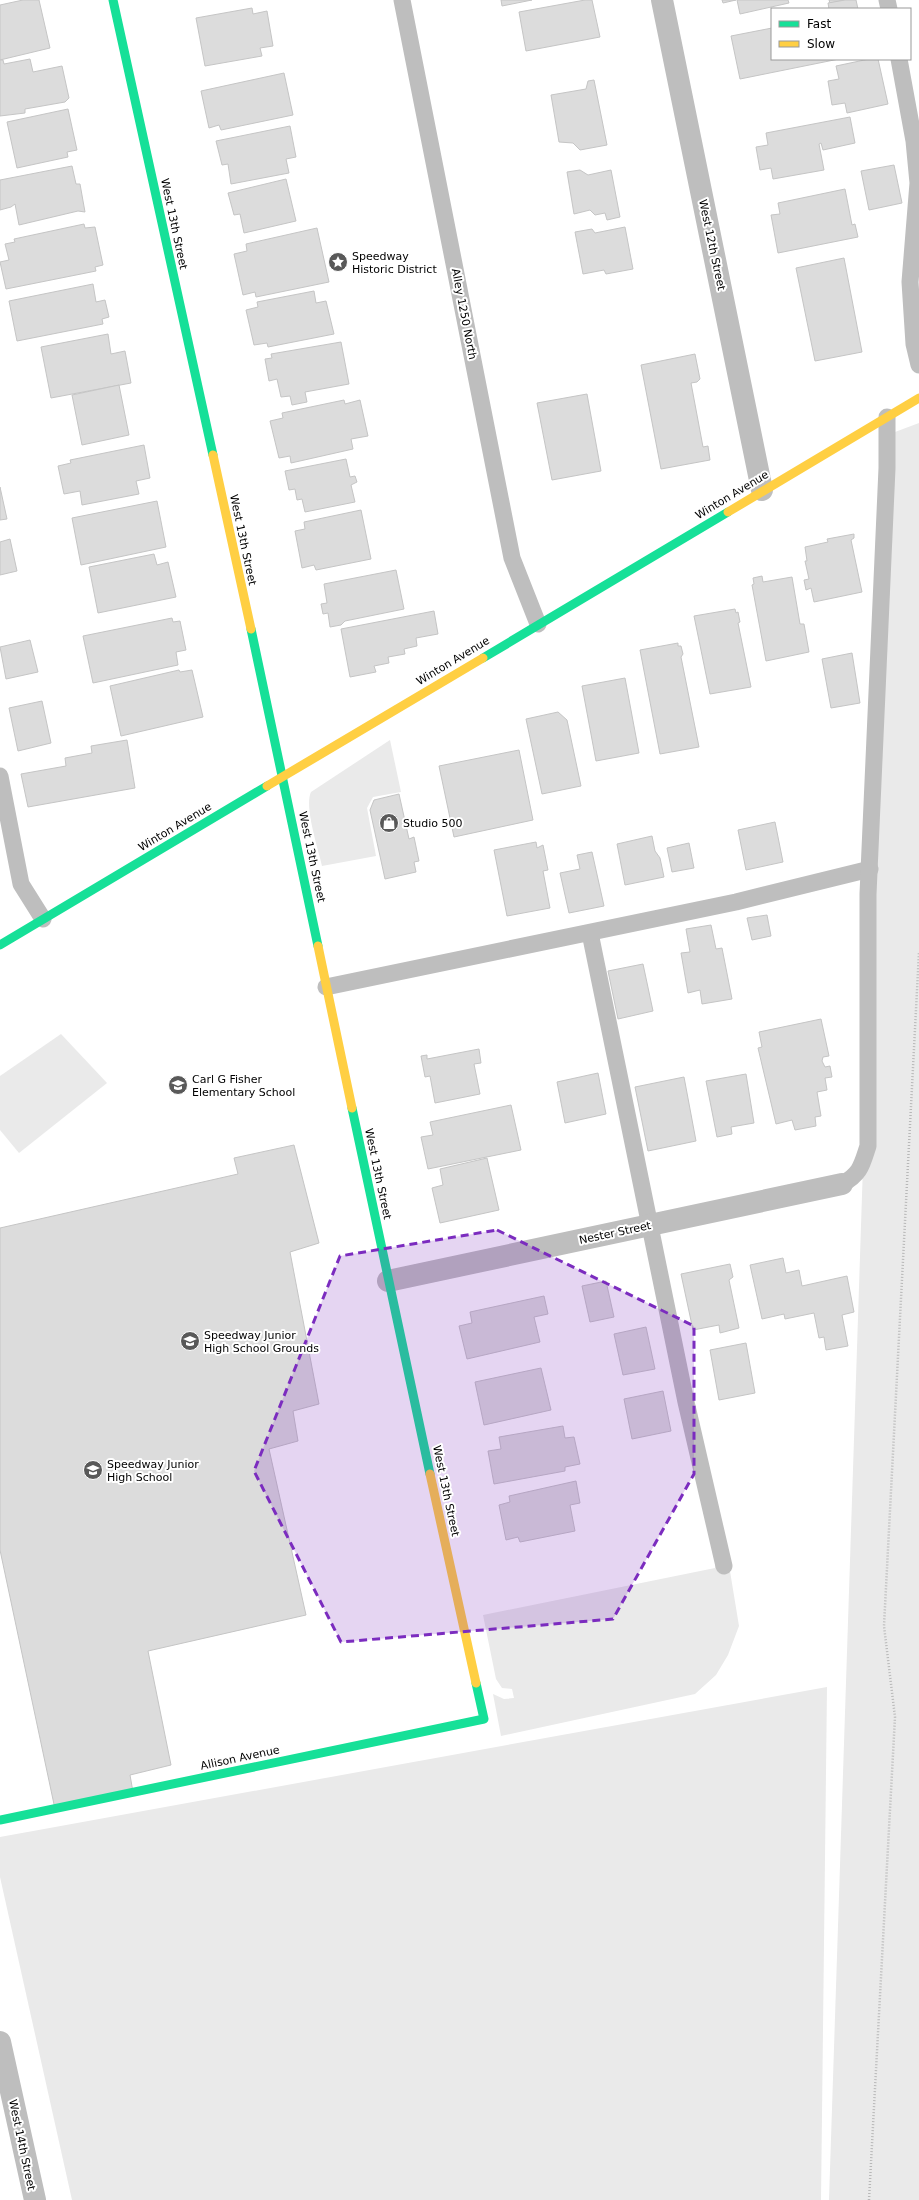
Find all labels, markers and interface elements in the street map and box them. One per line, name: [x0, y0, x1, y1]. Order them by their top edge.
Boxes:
legend: [771, 8, 911, 60]
text: Fast: [807, 17, 831, 31]
text: Slow: [807, 37, 835, 51]
street label: West 13th Street: [158, 177, 190, 271]
street label: West 12th Street: [696, 198, 728, 292]
place label: Speedway Historic District: [352, 250, 437, 276]
place icon: Speedway Historic District: [327, 251, 349, 273]
street label: Alley 1250 North: [449, 267, 479, 361]
street label: Winton Avenue: [693, 468, 771, 522]
street label: West 13th Street: [227, 493, 259, 587]
street label: Winton Avenue: [414, 634, 492, 688]
street label: Winton Avenue: [136, 800, 214, 854]
street label: West 13th Street: [296, 810, 328, 904]
shop icon: Studio 500: [378, 812, 400, 834]
place label: Studio 500: [403, 817, 463, 830]
place label: Carl G Fisher Elementary School: [192, 1073, 295, 1099]
school or university icon: Carl G Fisher Elementary School: [167, 1074, 189, 1096]
street label: West 13th Street: [362, 1127, 394, 1221]
street label: Nester Street: [578, 1219, 653, 1247]
place label: Speedway Junior High School Grounds: [204, 1329, 319, 1355]
school or university icon: Speedway Junior High School Grounds: [179, 1330, 201, 1352]
street label: West 13th Street: [430, 1444, 462, 1538]
place label: Speedway Junior High School: [107, 1458, 199, 1484]
school or university icon: Speedway Junior High School: [82, 1459, 104, 1481]
street label: Allison Avenue: [199, 1743, 281, 1773]
street label: West 14th Street: [6, 2098, 38, 2192]

